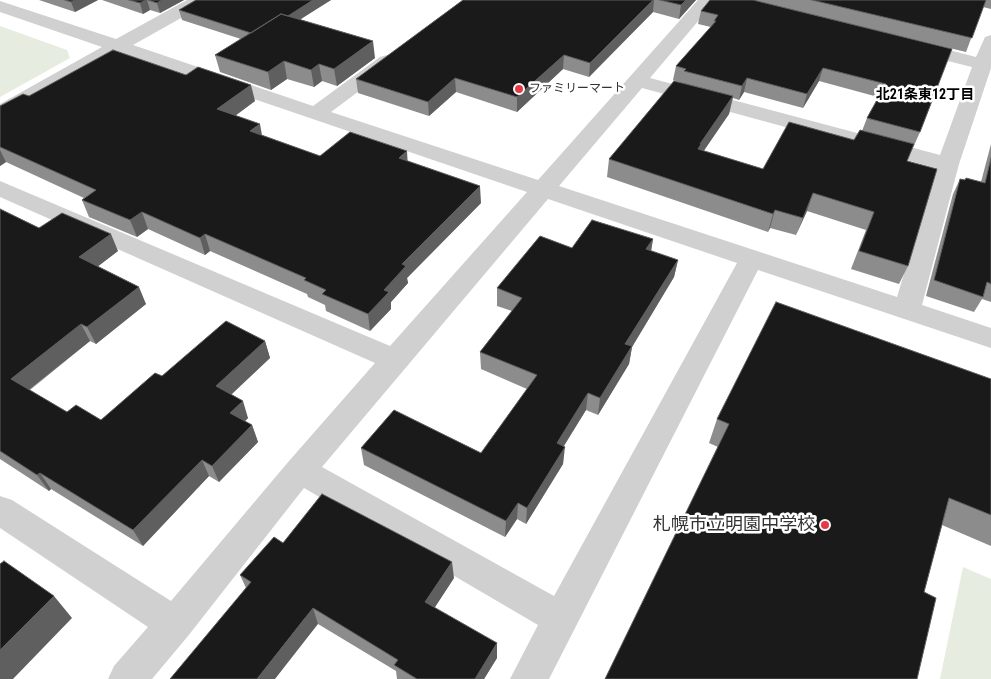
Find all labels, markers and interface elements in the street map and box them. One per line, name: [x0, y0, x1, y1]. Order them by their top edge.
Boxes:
place label: ファミリーマート: [529, 82, 625, 96]
marker: ファミリーマート: [513, 83, 525, 95]
district label: 北21条東12丁目: [876, 87, 974, 103]
place label: 札幌市立明園中学校: [653, 514, 815, 536]
marker: 札幌市立明園中学校: [819, 519, 831, 531]

